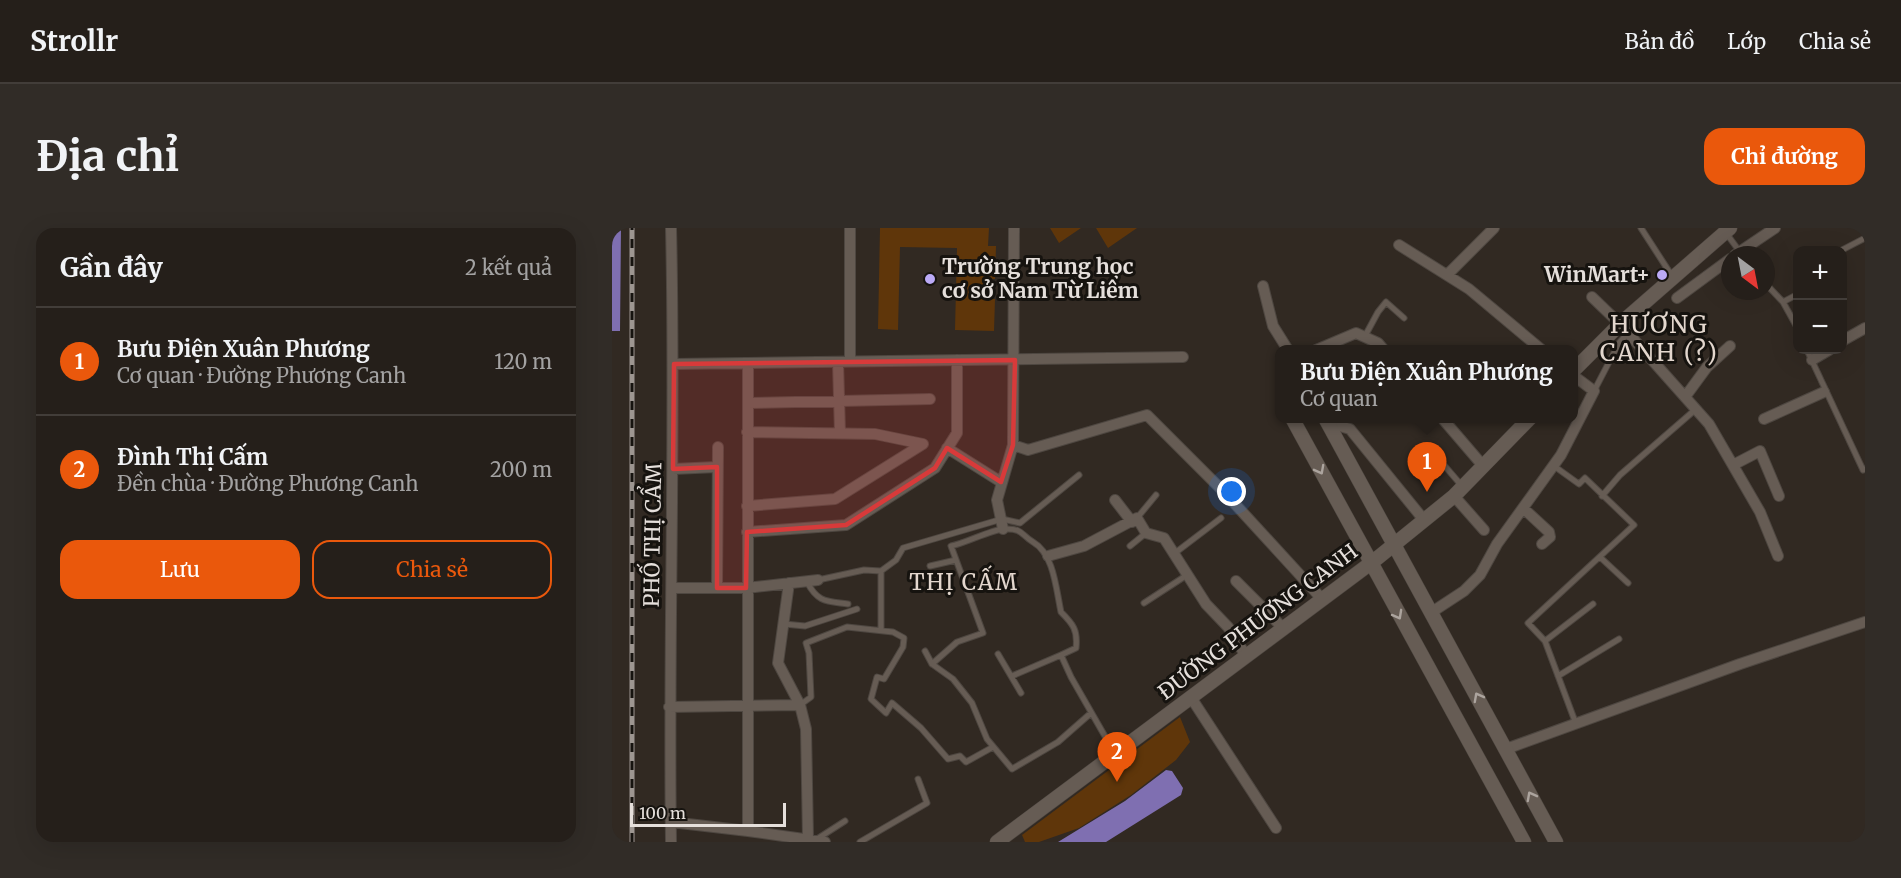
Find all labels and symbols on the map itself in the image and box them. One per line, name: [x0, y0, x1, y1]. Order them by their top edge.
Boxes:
north arrow: [1721, 246, 1775, 300]
place label: Trường Trung học cơ sở Nam Từ Liêm: [942, 253, 1139, 304]
place label: WinMart+: [1543, 261, 1650, 288]
marker: WinMart+: [1655, 268, 1669, 282]
marker: Trường Trung học cơ sở Nam Từ Liêm: [923, 272, 937, 286]
district label: HƯƠNG CANH (?): [1600, 309, 1718, 368]
pin: 1: [1408, 442, 1446, 492]
street label: PHỐ THỊ CẨM: [634, 462, 667, 607]
one-way arrow: [1313, 464, 1324, 474]
your location: [1217, 477, 1246, 506]
street label: ĐƯỜNG PHƯƠNG CANH: [1152, 537, 1363, 705]
district label: THỊ CẤM: [909, 565, 1019, 596]
one-way arrow: [1391, 609, 1402, 619]
one-way arrow: [1474, 693, 1486, 704]
pin: 2: [1098, 732, 1136, 782]
one-way arrow: [1527, 791, 1538, 802]
scale bar: [630, 800, 786, 828]

